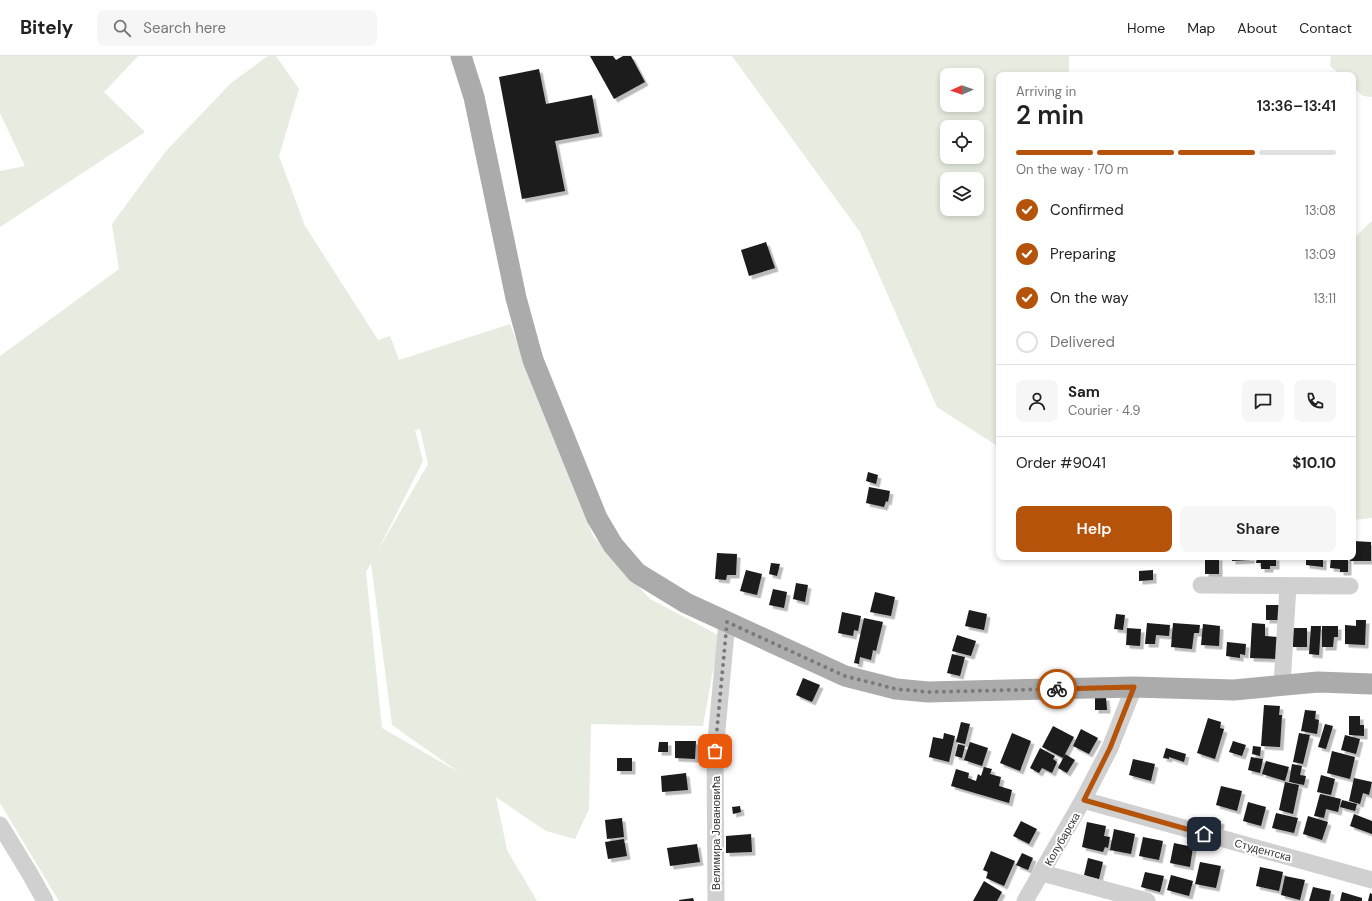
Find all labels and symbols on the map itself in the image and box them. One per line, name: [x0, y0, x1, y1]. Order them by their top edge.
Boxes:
north arrow: [940, 68, 984, 112]
courier: [1037, 669, 1077, 709]
pin: [698, 734, 732, 768]
street label: Велимира Јовановића: [709, 775, 723, 890]
street label: Колубарска: [1041, 809, 1083, 868]
pin: [1187, 817, 1221, 851]
street label: Студентска: [1233, 836, 1294, 865]

